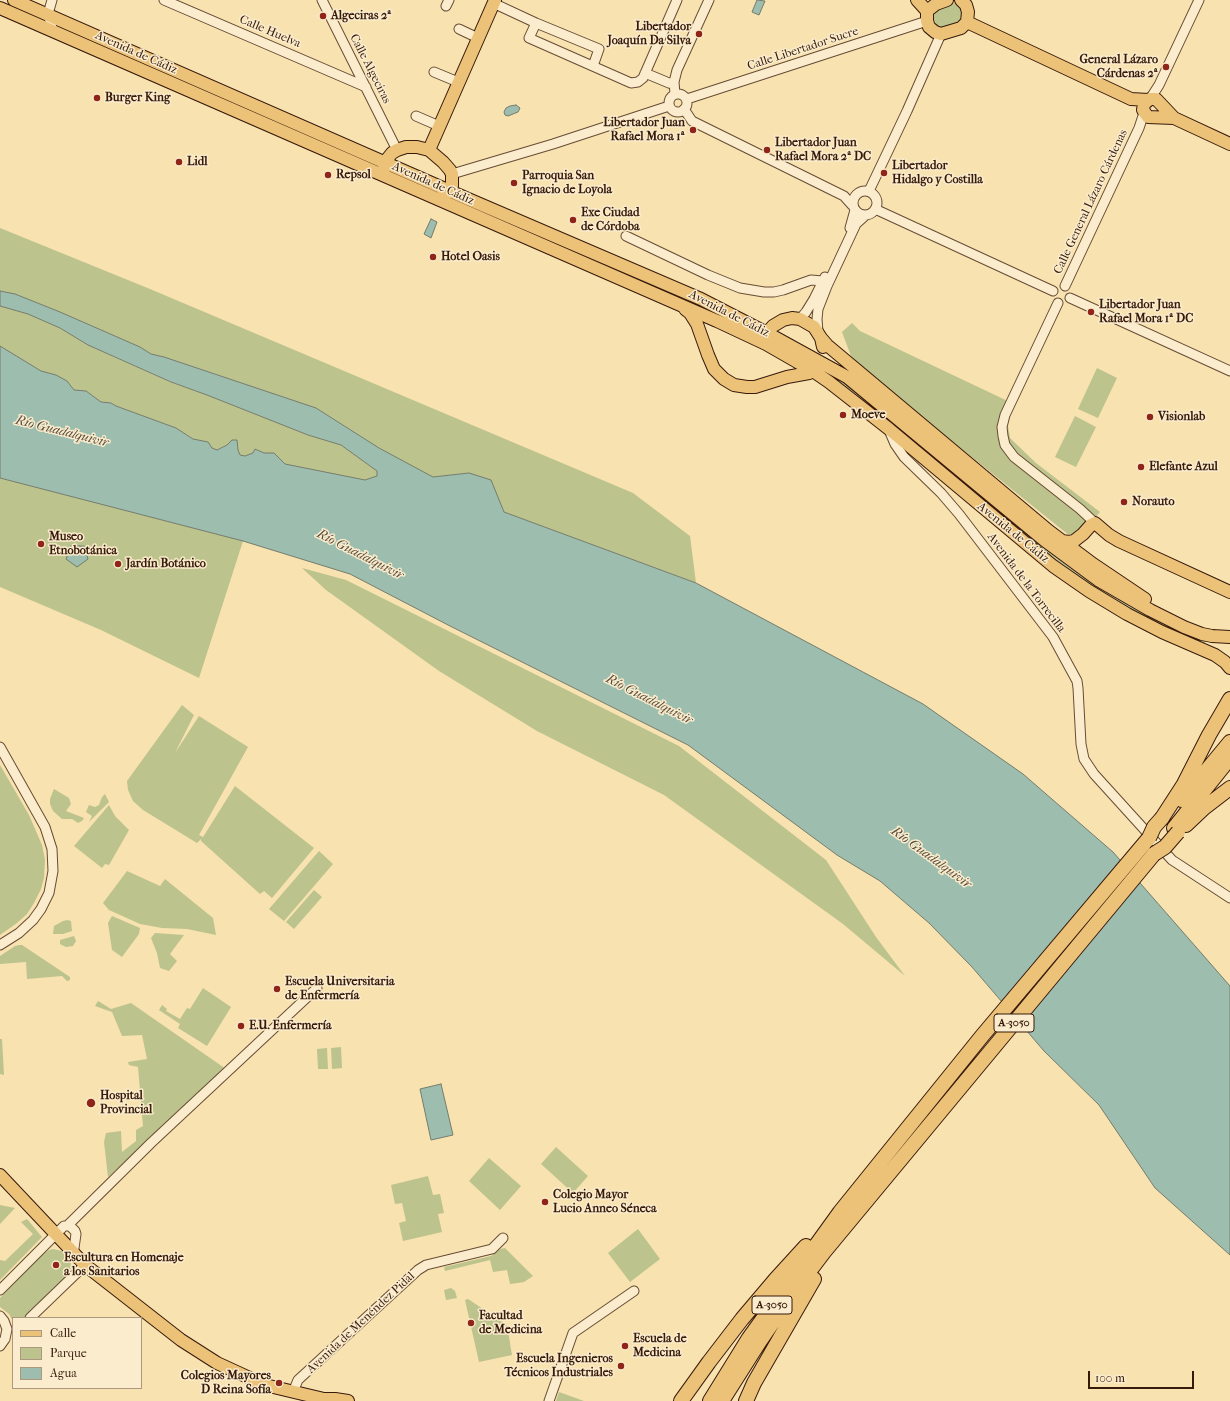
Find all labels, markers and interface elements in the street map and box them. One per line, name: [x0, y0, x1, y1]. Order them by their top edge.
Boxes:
place label: Algeciras 2ª: [331, 9, 391, 23]
marker: Algeciras 2ª: [318, 11, 328, 21]
street label: Calle Huelva: [237, 13, 303, 51]
place label: Libertador Joaquín Da Silva: [607, 20, 691, 48]
street label: Calle Libertador Sucre: [746, 24, 860, 74]
street label: Avenida de Cádiz: [93, 28, 179, 78]
marker: Libertador Joaquín Da Silva: [694, 29, 704, 39]
street label: Calle Algeciras: [346, 32, 394, 106]
place label: General Lázaro Cárdenas 2ª: [1079, 53, 1158, 81]
marker: General Lázaro Cárdenas 2ª: [1161, 62, 1171, 72]
place label: Burger King: [105, 91, 170, 105]
marker: Burger King: [92, 93, 102, 103]
place label: Libertador Juan Rafael Mora 1ª: [603, 116, 685, 144]
marker: Libertador Juan Rafael Mora 1ª: [688, 125, 698, 135]
street label: Calle General Lázaro Cárdenas: [1051, 127, 1131, 277]
place label: Libertador Juan Rafael Mora 2ª DC: [775, 136, 871, 164]
marker: Libertador Juan Rafael Mora 2ª DC: [762, 145, 772, 155]
place label: Lidl: [187, 155, 208, 169]
marker: Lidl: [174, 157, 184, 167]
street label: Avenida de Cádiz: [390, 159, 476, 209]
place label: Libertador Hidalgo y Costilla: [892, 159, 983, 187]
place label: Repsol: [336, 168, 371, 182]
marker: Libertador Hidalgo y Costilla: [879, 168, 889, 178]
place label: Parroquia San Ignacio de Loyola: [522, 169, 612, 197]
marker: Repsol: [323, 170, 333, 180]
marker: Parroquia San Ignacio de Loyola: [509, 178, 519, 188]
place label: Exe Ciudad de Córdoba: [581, 206, 640, 234]
marker: Exe Ciudad de Córdoba: [568, 215, 578, 225]
place label: Hotel Oasis: [441, 250, 500, 264]
marker: Hotel Oasis: [428, 252, 438, 262]
street label: Avenida de Cádiz: [686, 288, 772, 340]
place label: Libertador Juan Rafael Mora 1ª DC: [1099, 298, 1193, 326]
marker: Libertador Juan Rafael Mora 1ª DC: [1086, 307, 1096, 317]
place label: Moeve: [851, 408, 885, 422]
marker: Moeve: [838, 410, 848, 420]
place label: Visionlab: [1158, 410, 1205, 424]
marker: Visionlab: [1145, 412, 1155, 422]
water label: Río Guadalquivir: [14, 413, 110, 451]
place label: Elefante Azul: [1149, 460, 1218, 474]
marker: Elefante Azul: [1136, 462, 1146, 472]
place label: Norauto: [1132, 495, 1175, 509]
marker: Norauto: [1119, 497, 1129, 507]
street label: Avenida de Cádiz: [974, 500, 1052, 566]
water label: Río Guadalquivir: [314, 526, 406, 584]
place label: Museo Etnobotánica: [49, 530, 117, 558]
street label: Avenida de la Torrecilla: [984, 530, 1068, 636]
marker: Museo Etnobotánica: [36, 539, 46, 549]
place label: Jardín Botánico: [126, 557, 206, 571]
marker: Jardín Botánico: [113, 559, 123, 569]
water label: Río Guadalquivir: [603, 671, 695, 729]
water label: Río Guadalquivir: [888, 824, 974, 892]
place label: Escuela Universitaria de Enfermería: [285, 975, 394, 1003]
marker: Escuela Universitaria de Enfermería: [272, 984, 282, 994]
road number: A-3050: [994, 1014, 1034, 1032]
place label: E.U. Enfermería: [249, 1019, 332, 1033]
marker: E.U. Enfermería: [236, 1021, 246, 1031]
place label: Hospital Provincial: [100, 1089, 152, 1117]
marker: Hospital Provincial: [85, 1097, 97, 1109]
place label: Colegio Mayor Lucio Anneo Séneca: [553, 1188, 656, 1216]
marker: Colegio Mayor Lucio Anneo Séneca: [540, 1197, 550, 1207]
place label: Escultura en Homenaje a los Sanitarios: [64, 1251, 184, 1279]
marker: Escultura en Homenaje a los Sanitarios: [51, 1260, 61, 1270]
street label: Avenida de Menéndez Pidal: [304, 1269, 418, 1377]
road number: A-3050: [752, 1296, 792, 1314]
place label: Facultad de Medicina: [479, 1309, 542, 1337]
legend: [12, 1317, 142, 1389]
marker: Facultad de Medicina: [466, 1318, 476, 1328]
text: Calle: [50, 1326, 76, 1340]
place label: Escuela de Medicina: [633, 1332, 687, 1360]
marker: Escuela de Medicina: [620, 1341, 630, 1351]
text: Parque: [50, 1346, 87, 1360]
place label: Escuela Ingenieros Técnicos Industriales: [504, 1352, 613, 1380]
marker: Escuela Ingenieros Técnicos Industriales: [616, 1361, 626, 1371]
scale bar: [1090, 1363, 1196, 1389]
text: Agua: [50, 1366, 77, 1380]
place label: Colegios Mayores D Reina Sofía: [181, 1369, 271, 1397]
text: 100 m: [1095, 1371, 1125, 1385]
marker: Colegios Mayores D Reina Sofía: [274, 1378, 284, 1388]

